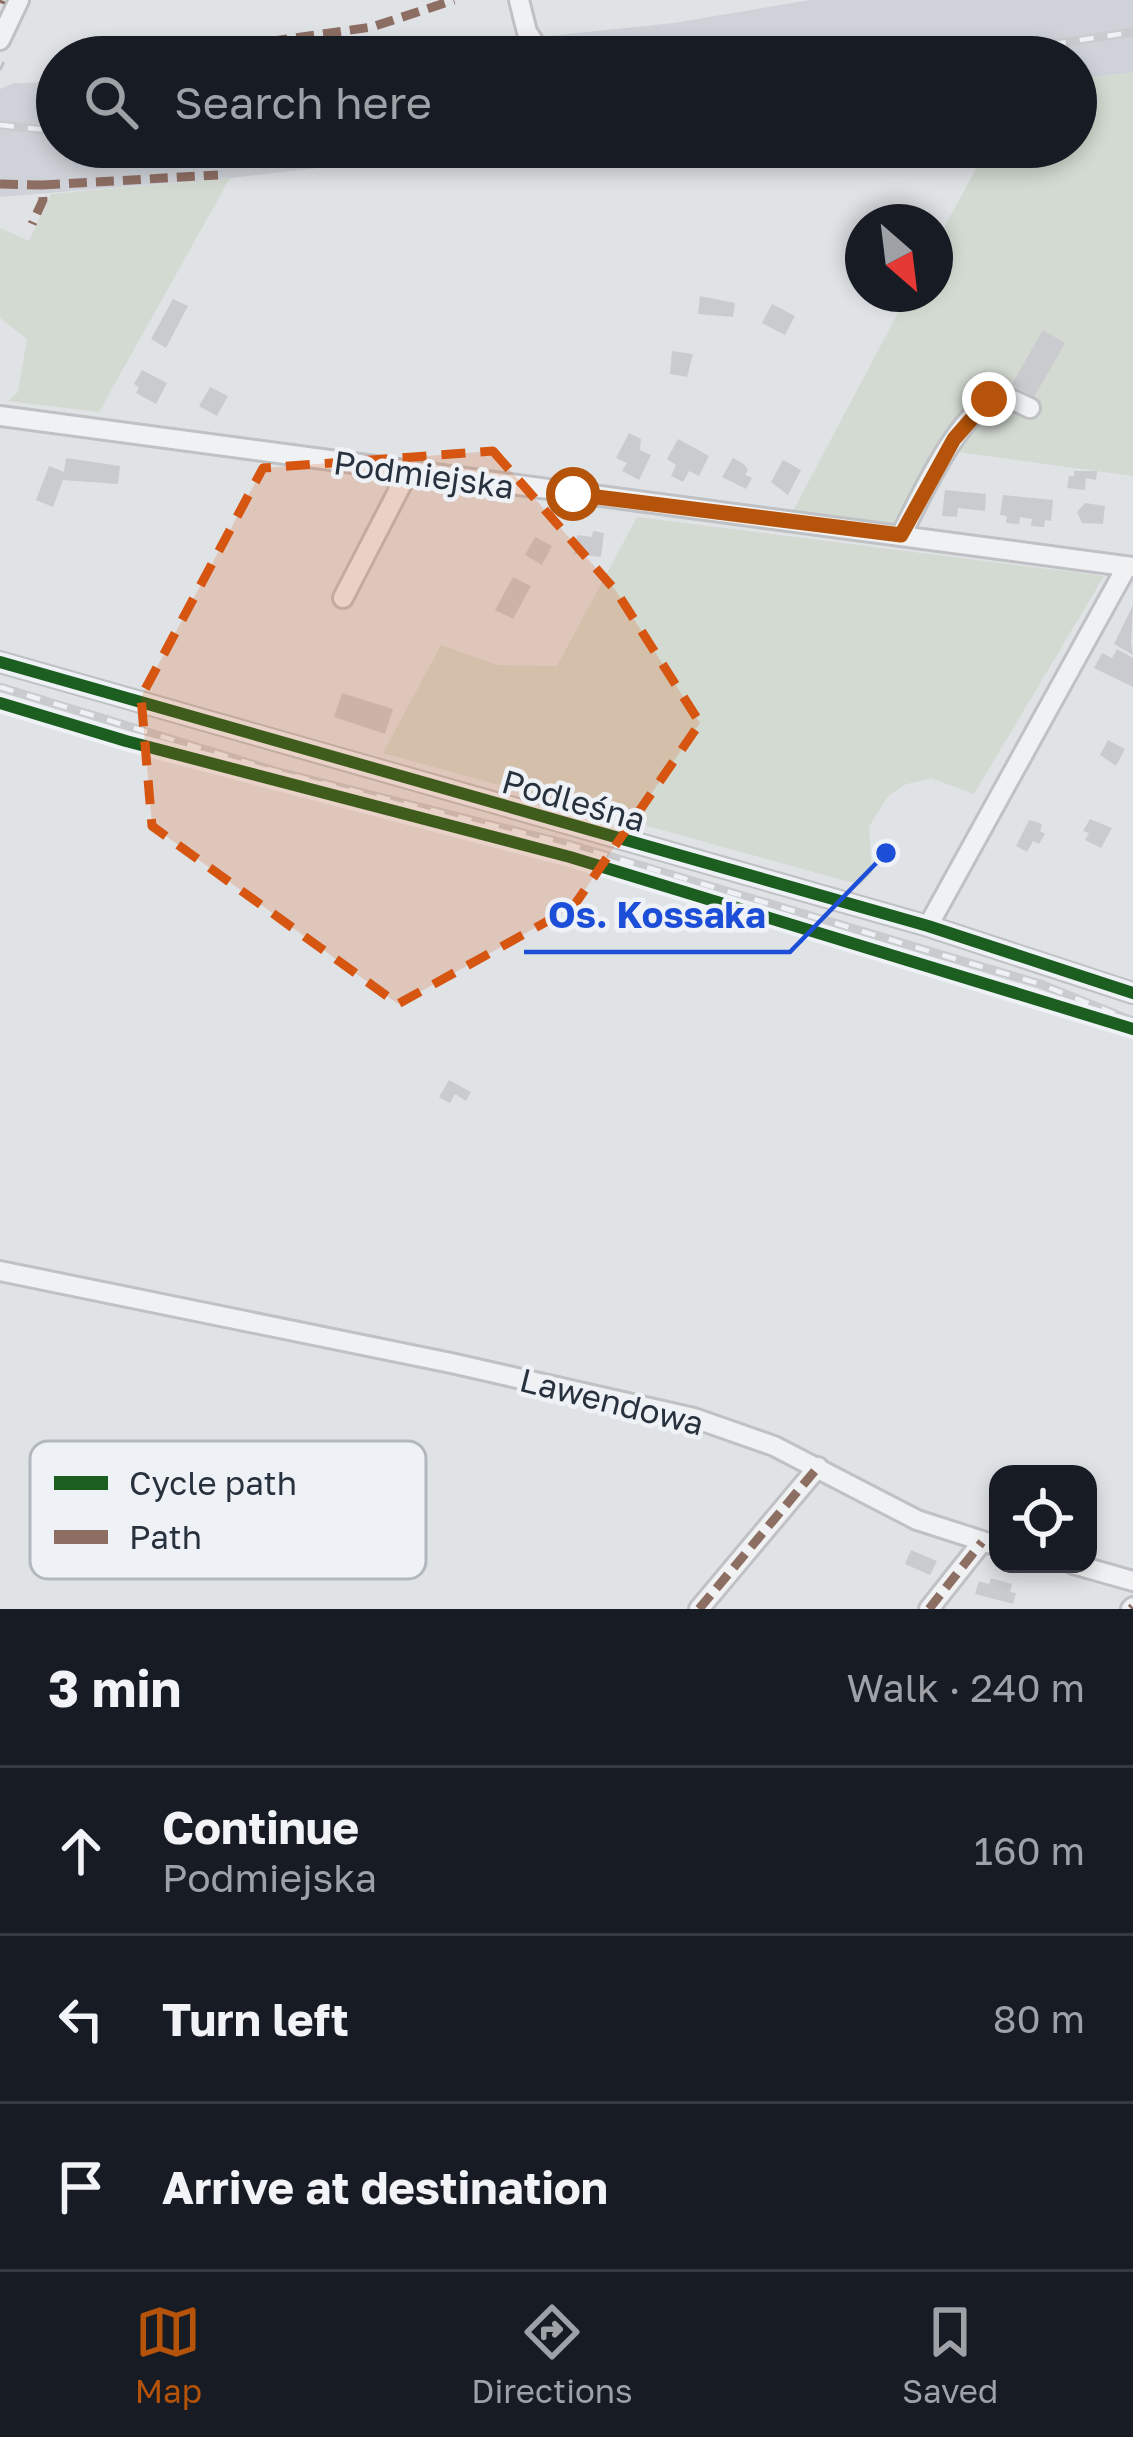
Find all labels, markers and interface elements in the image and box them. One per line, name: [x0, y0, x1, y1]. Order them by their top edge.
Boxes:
search box: [36, 36, 1097, 168]
icon: search: [78, 69, 144, 135]
text: Search here: [174, 75, 432, 129]
north arrow: [845, 204, 953, 312]
route end: [962, 372, 1016, 426]
street label: Podmiejska: [331, 442, 517, 506]
route start: [546, 467, 600, 521]
street label: Podleśna: [498, 761, 650, 839]
callout: Os. Kossaka: [524, 880, 790, 952]
text: Os. Kossaka: [548, 893, 766, 936]
street label: Lawendowa: [516, 1359, 708, 1443]
legend: [30, 1441, 426, 1579]
text: Cycle path: [129, 1463, 297, 1502]
map controls: [989, 1465, 1097, 1573]
button: locate: [989, 1465, 1097, 1573]
text: Path: [129, 1517, 202, 1556]
text: 3 min: [48, 1657, 181, 1718]
text: Walk · 240 m: [847, 1664, 1085, 1711]
text: Continue: [162, 1800, 359, 1854]
icon: ahead: [48, 1818, 114, 1884]
text: 160 m: [974, 1827, 1085, 1874]
text: Podmiejska: [162, 1854, 377, 1901]
icon: left: [48, 1986, 114, 2052]
text: Turn left: [162, 1992, 349, 2046]
text: 80 m: [993, 1995, 1085, 2042]
icon: arrive: [48, 2154, 114, 2220]
text: Arrive at destination: [162, 2160, 608, 2214]
tab: Map: [135, 2299, 202, 2410]
tab: Directions: [471, 2299, 633, 2410]
tab: Saved: [902, 2299, 998, 2410]

